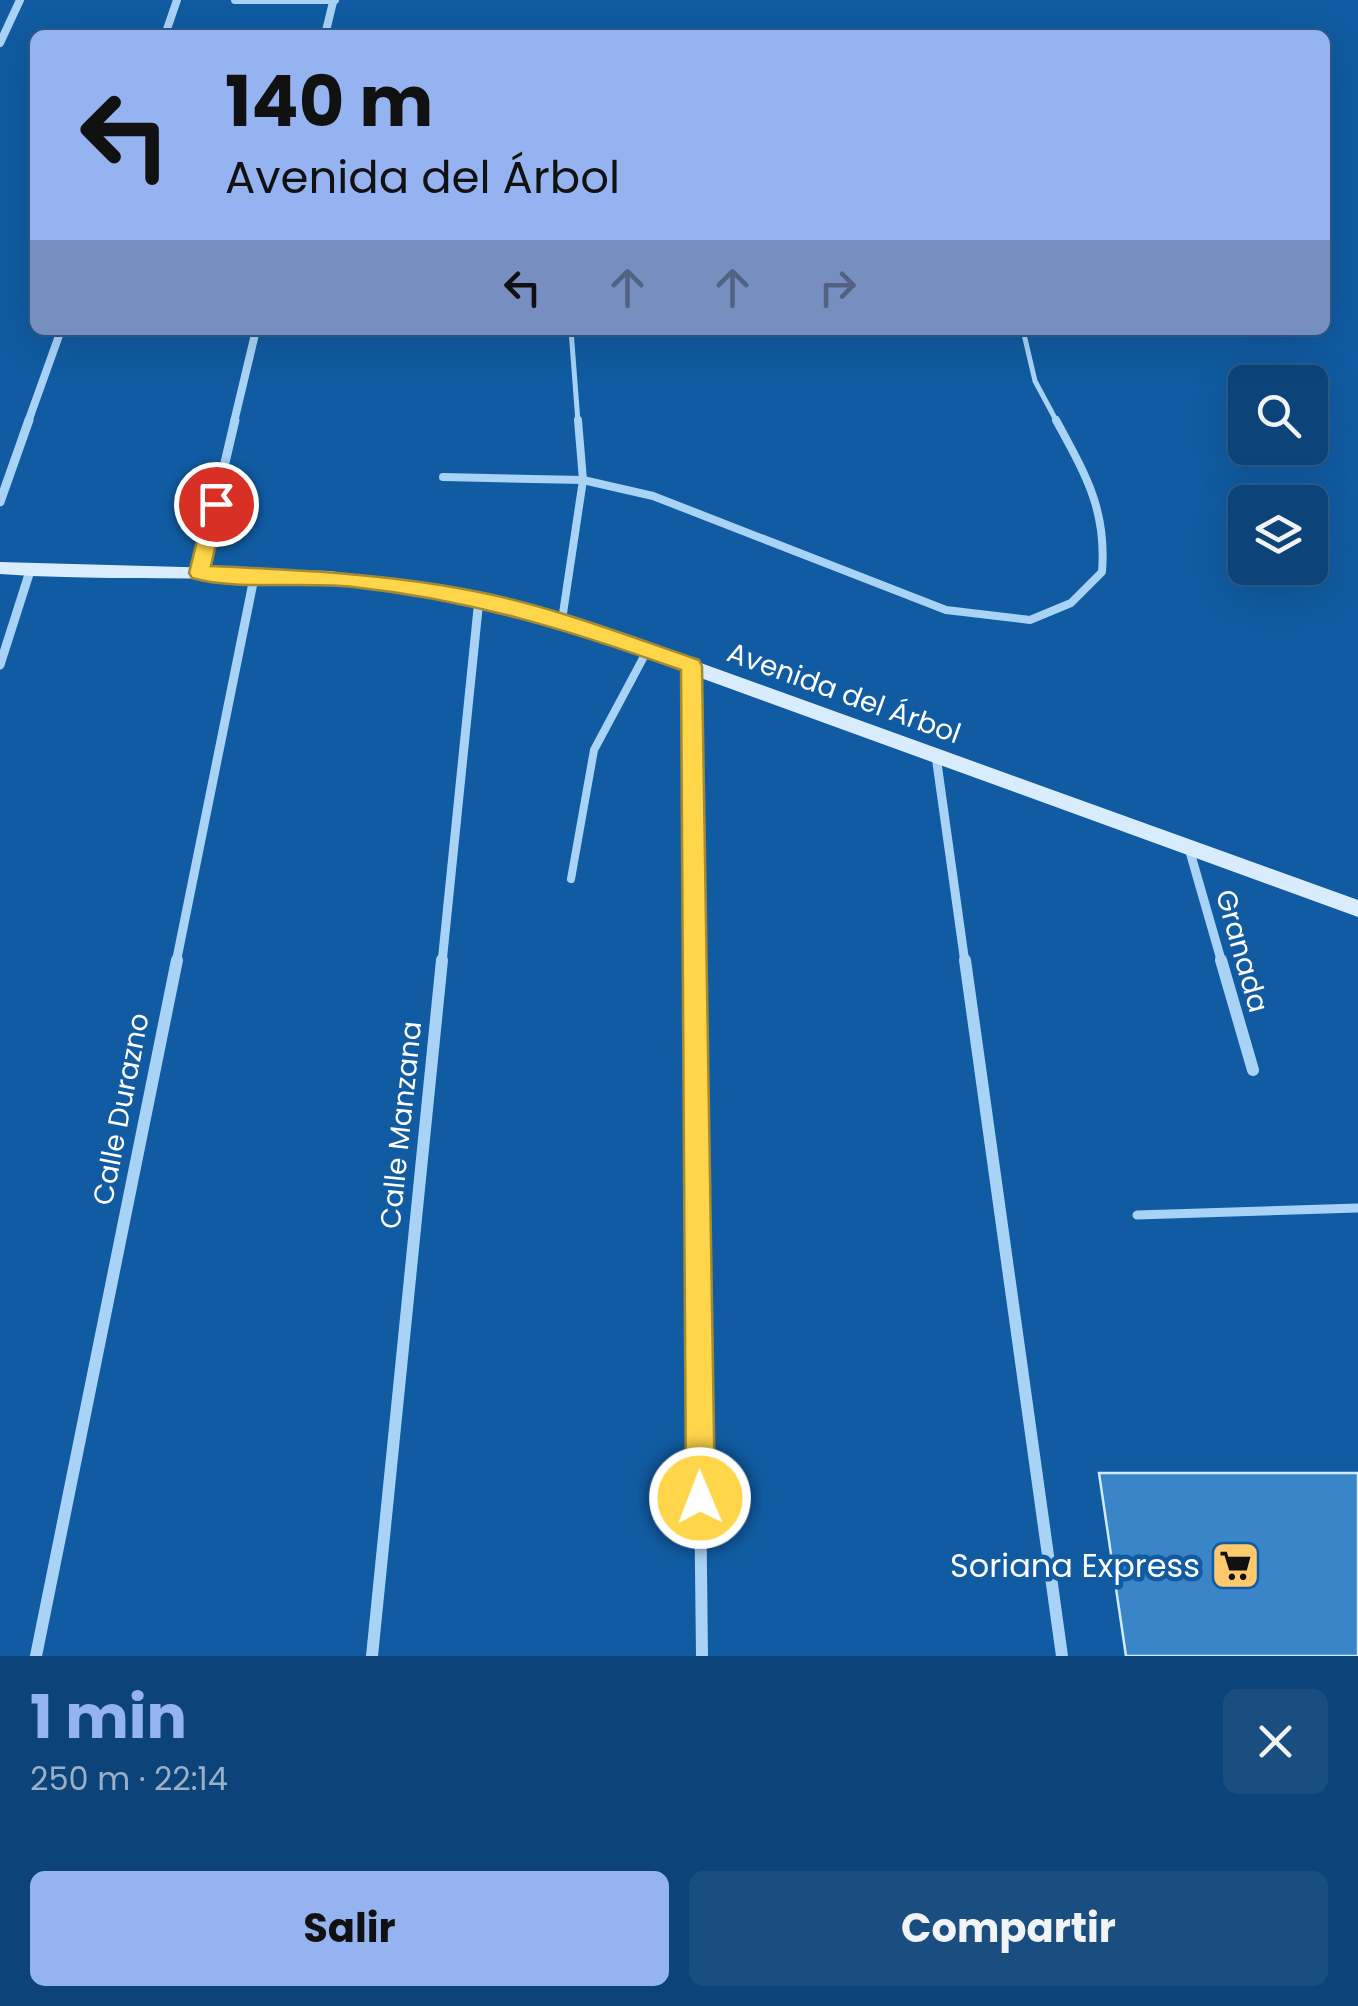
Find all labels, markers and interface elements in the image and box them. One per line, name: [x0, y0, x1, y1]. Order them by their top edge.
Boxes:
text: 140 m: [225, 52, 433, 151]
icon: left: [60, 70, 190, 200]
text: Avenida del Árbol: [225, 146, 620, 209]
icon: left: [495, 260, 550, 315]
icon: ahead: [600, 260, 655, 315]
icon: ahead: [705, 260, 760, 315]
icon: right: [810, 260, 865, 315]
map controls: [1228, 365, 1328, 585]
button: search: [1228, 365, 1328, 465]
pin: [174, 462, 259, 547]
icon: arrive: [189, 477, 244, 532]
button: layers: [1228, 485, 1328, 585]
street label: Avenida del Árbol: [722, 633, 966, 753]
street label: Granada: [1206, 885, 1278, 1017]
street label: Calle Durazno: [83, 1010, 159, 1208]
street label: Calle Manzana: [371, 1019, 431, 1231]
position arrow: [648, 1446, 752, 1550]
supermarket icon: Soriana Express: [1209, 1539, 1261, 1591]
place label: Soriana Express: [950, 1543, 1200, 1588]
text: 1 min: [30, 1675, 187, 1759]
button: close: [1223, 1689, 1328, 1794]
text: 250 m · 22:14: [30, 1756, 228, 1801]
button: Salir: [30, 1871, 669, 1986]
button: Compartir: [689, 1871, 1328, 1986]

